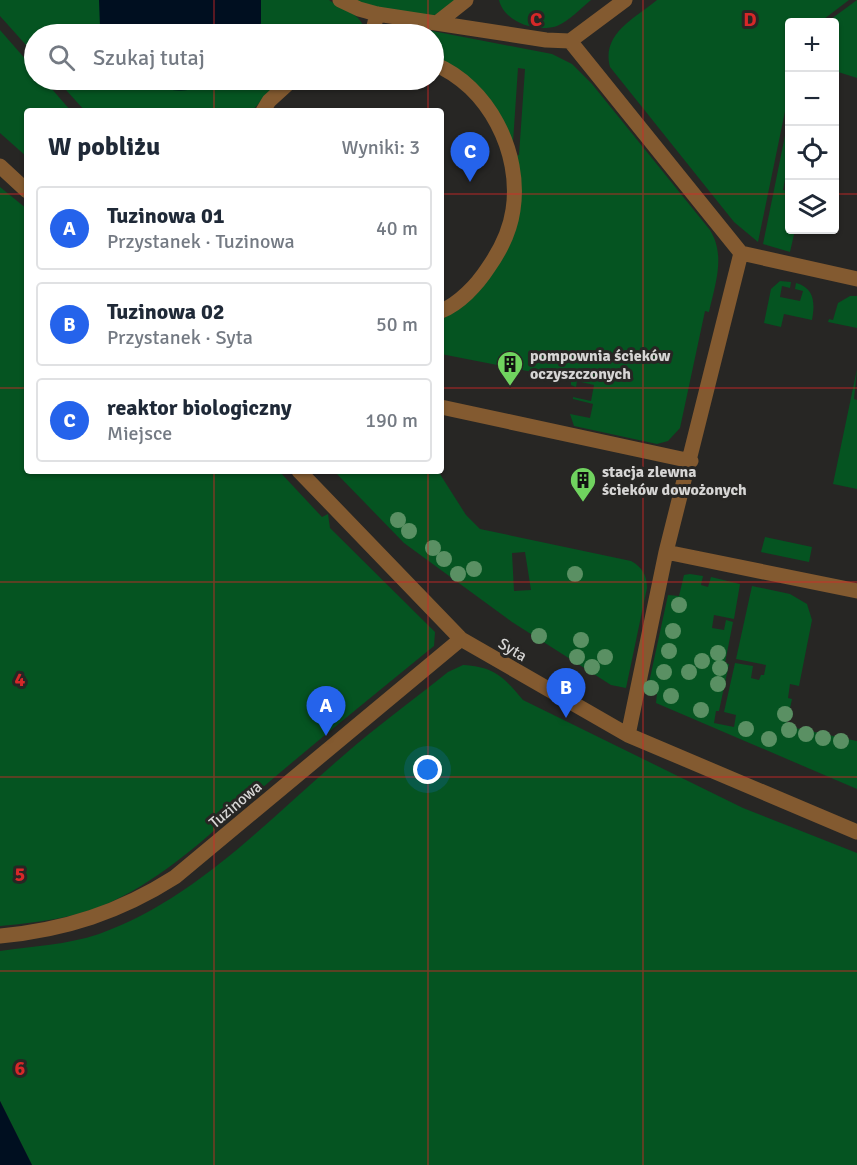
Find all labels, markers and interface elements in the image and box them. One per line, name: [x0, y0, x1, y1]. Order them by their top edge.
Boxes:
text: C: [530, 7, 542, 32]
text: D: [743, 7, 757, 32]
map controls: [785, 18, 839, 234]
button: +: [785, 18, 839, 72]
search box: [24, 24, 444, 90]
icon: search: [45, 41, 78, 74]
text: Szukaj tutaj: [93, 44, 205, 71]
button: −: [785, 72, 839, 126]
button: locate: [785, 126, 839, 180]
text: W pobliżu: [48, 131, 160, 163]
pin: C: [450, 132, 490, 182]
text: Wyniki: 3: [341, 135, 420, 160]
button: layers: [785, 180, 839, 234]
text: Tuzinowa 01: [107, 202, 225, 229]
text: A: [63, 216, 76, 241]
text: 40 m: [376, 216, 418, 241]
text: Przystanek · Tuzinowa: [107, 229, 295, 254]
text: Tuzinowa 02: [107, 298, 225, 325]
text: B: [63, 312, 76, 337]
text: 50 m: [376, 312, 418, 337]
text: Przystanek · Syta: [107, 325, 253, 350]
place label: pompownia ścieków oczyszczonych: [530, 346, 671, 384]
building icon: pompownia ścieków oczyszczonych: [495, 349, 525, 387]
text: reaktor biologiczny: [107, 394, 292, 421]
text: C: [63, 408, 76, 433]
text: 190 m: [365, 408, 418, 433]
text: Miejsce: [107, 421, 172, 446]
place label: stacja zlewna ścieków dowożonych: [602, 462, 747, 500]
building icon: stacja zlewna ścieków dowożonych: [568, 465, 598, 503]
street label: Syta: [495, 634, 530, 666]
text: 4: [15, 667, 26, 692]
pin: B: [546, 668, 586, 718]
pin: A: [306, 686, 346, 736]
your location: [413, 755, 442, 784]
street label: Tuzinowa: [205, 777, 266, 833]
text: 5: [15, 862, 25, 887]
text: 6: [15, 1056, 26, 1081]

